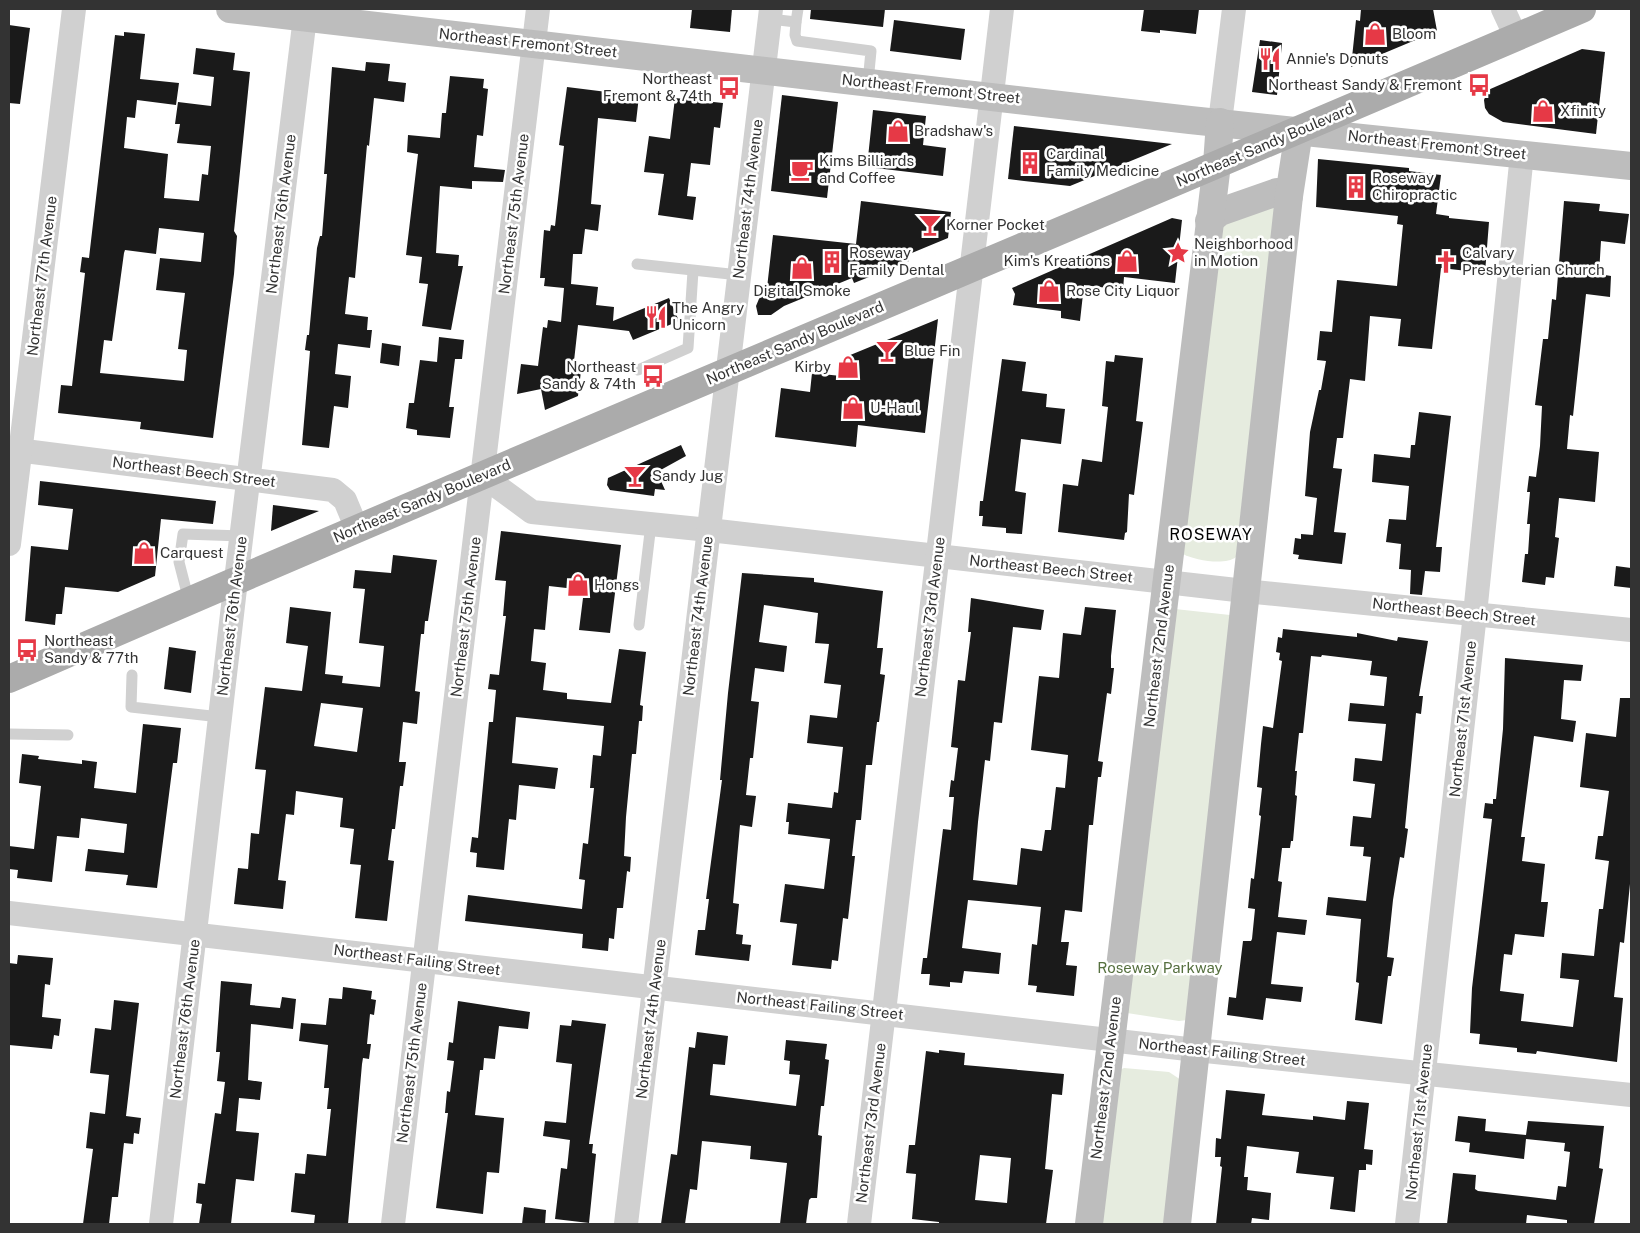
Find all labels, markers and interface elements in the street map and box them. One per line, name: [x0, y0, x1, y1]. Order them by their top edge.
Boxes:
shop icon: Bloom: [1362, 21, 1388, 47]
street label: Northeast Fremont Street: [438, 25, 618, 60]
place label: Bloom: [1392, 25, 1436, 42]
restaurant icon: Annie's Donuts: [1257, 46, 1283, 72]
place label: Annie's Donuts: [1286, 50, 1389, 67]
place label: Northeast Fremont & 74th: [603, 70, 712, 104]
street label: Northeast Fremont Street: [841, 71, 1021, 106]
bus stop icon: Northeast Sandy & Fremont: [1466, 72, 1492, 98]
bus stop icon: Northeast Fremont & 74th: [716, 75, 742, 101]
place label: Northeast Sandy & Fremont: [1268, 76, 1462, 93]
shop icon: Xfinity: [1530, 98, 1556, 124]
street label: Northeast Sandy Boulevard: [1174, 99, 1356, 190]
place label: Xfinity: [1560, 102, 1606, 119]
street label: Northeast 74th Avenue: [729, 118, 766, 280]
shop icon: Bradshaw's: [885, 118, 911, 144]
place label: Bradshaw's: [914, 122, 993, 139]
street label: Northeast Fremont Street: [1347, 127, 1527, 162]
street label: Northeast 76th Avenue: [262, 133, 299, 295]
street label: Northeast 75th Avenue: [495, 133, 532, 295]
place label: Cardinal Family Medicine: [1046, 145, 1159, 179]
building icon: Cardinal Family Medicine: [1017, 150, 1043, 176]
place label: Kims Billiards and Coffee: [819, 152, 914, 186]
cafe icon: Kims Billiards and Coffee: [789, 157, 815, 183]
place label: Roseway Chiropractic: [1372, 169, 1457, 203]
building icon: Roseway Chiropractic: [1343, 174, 1369, 200]
street label: Northeast 77th Avenue: [23, 195, 60, 357]
bar icon: Korner Pocket: [917, 212, 943, 238]
place label: Korner Pocket: [946, 216, 1045, 233]
place label: Neighborhood in Motion: [1194, 235, 1293, 269]
place icon: Neighborhood in Motion: [1165, 240, 1191, 266]
place label: Roseway Family Dental: [849, 244, 945, 278]
place label: Calvary Presbyterian Church: [1462, 244, 1605, 278]
shop icon: Kim's Kreations: [1114, 248, 1140, 274]
building icon: Roseway Family Dental: [819, 249, 845, 275]
church icon: Calvary Presbyterian Church: [1433, 249, 1459, 275]
place label: Kim's Kreations: [1003, 252, 1110, 269]
shop icon: Digital Smoke: [789, 255, 815, 281]
shop icon: Rose City Liquor: [1036, 278, 1062, 304]
place label: Digital Smoke: [753, 282, 851, 299]
place label: Rose City Liquor: [1066, 282, 1180, 299]
street label: Northeast Sandy Boulevard: [704, 297, 886, 388]
place label: The Angry Unicorn: [672, 299, 744, 333]
restaurant icon: The Angry Unicorn: [643, 304, 669, 330]
bar icon: Blue Fin: [874, 338, 900, 364]
place label: Blue Fin: [904, 342, 960, 359]
shop icon: Kirby: [835, 354, 861, 380]
place label: Northeast Sandy & 74th: [542, 358, 636, 392]
place label: Kirby: [794, 358, 831, 375]
bus stop icon: Northeast Sandy & 74th: [640, 363, 666, 389]
shop icon: U-Haul: [840, 395, 866, 421]
place label: U-Haul: [870, 399, 919, 416]
street label: Northeast Beech Street: [111, 453, 277, 490]
street label: Northeast Sandy Boulevard: [331, 455, 513, 546]
bar icon: Sandy Jug: [622, 463, 648, 489]
place label: Sandy Jug: [652, 467, 723, 484]
district label: ROSEWAY: [1169, 525, 1253, 544]
street label: Northeast 76th Avenue: [213, 535, 250, 697]
street label: Northeast 74th Avenue: [679, 535, 716, 697]
street label: Northeast 75th Avenue: [447, 536, 484, 698]
street label: Northeast 73rd Avenue: [911, 536, 948, 698]
shop icon: Carquest: [131, 540, 157, 566]
place label: Carquest: [160, 544, 224, 561]
street label: Northeast Beech Street: [968, 551, 1134, 586]
street label: Northeast 72nd Avenue: [1140, 563, 1177, 728]
shop icon: Hongs: [565, 572, 591, 598]
place label: Hongs: [594, 576, 639, 593]
street label: Northeast Beech Street: [1371, 594, 1537, 629]
place label: Northeast Sandy & 77th: [44, 632, 138, 666]
bus stop icon: Northeast Sandy & 77th: [14, 637, 40, 663]
street label: Northeast 71st Avenue: [1446, 640, 1479, 798]
street label: Northeast 76th Avenue: [166, 938, 203, 1100]
street label: Northeast 74th Avenue: [632, 938, 669, 1100]
street label: Northeast Failing Street: [333, 941, 502, 978]
park label: Roseway Parkway: [1097, 959, 1223, 976]
street label: Northeast 75th Avenue: [393, 982, 430, 1144]
street label: Northeast Failing Street: [736, 988, 905, 1023]
street label: Northeast 72nd Avenue: [1087, 995, 1124, 1160]
street label: Northeast Failing Street: [1138, 1034, 1307, 1069]
street label: Northeast 73rd Avenue: [852, 1042, 889, 1204]
street label: Northeast 71st Avenue: [1402, 1043, 1435, 1201]

